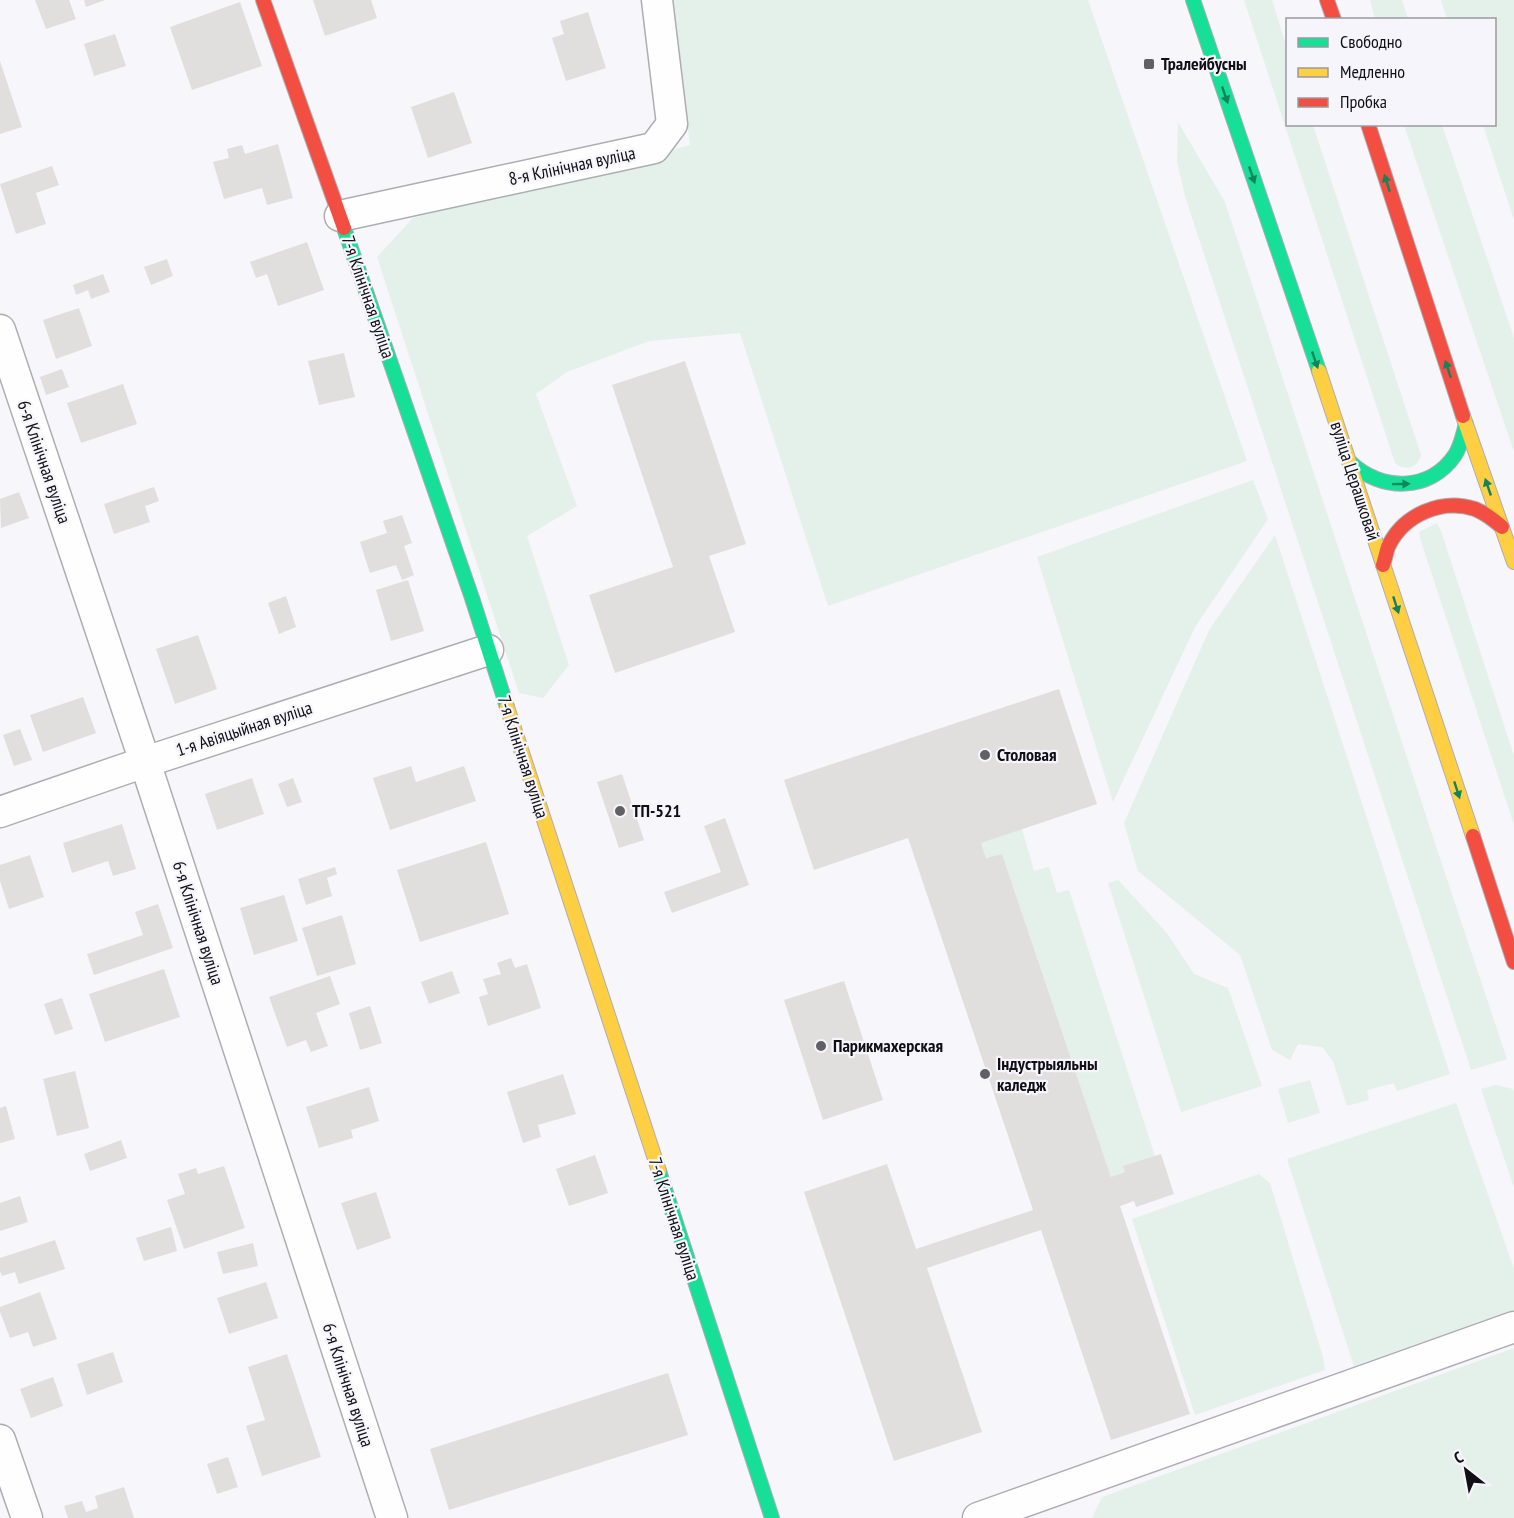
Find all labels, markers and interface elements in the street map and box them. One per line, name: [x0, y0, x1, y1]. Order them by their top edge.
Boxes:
legend: [1286, 18, 1496, 126]
text: Свободно: [1340, 30, 1403, 53]
place label: Тралейбусны: [1161, 52, 1247, 75]
marker: Тралейбусны: [1142, 57, 1156, 71]
text: Медленно: [1340, 60, 1405, 83]
one-way arrow: [1221, 86, 1231, 104]
text: Пробка: [1340, 90, 1387, 113]
street label: 8-я Клінічная вуліца: [506, 141, 637, 190]
one-way arrow: [1248, 166, 1258, 184]
one-way arrow: [1382, 174, 1391, 192]
street label: 7-я Клінічная вуліца: [337, 233, 400, 361]
one-way arrow: [1311, 351, 1320, 369]
one-way arrow: [1442, 360, 1452, 378]
street label: 6-я Клінічная вуліца: [13, 397, 76, 527]
street label: вуліца Церашковай: [1325, 418, 1386, 543]
one-way arrow: [1482, 478, 1492, 496]
one-way arrow: [1392, 479, 1411, 488]
one-way arrow: [1392, 596, 1402, 614]
street label: 7-я Клінічная вуліца: [493, 692, 554, 821]
street label: 1-я Авіяцыйная вуліца: [173, 696, 315, 761]
place label: Столовая: [997, 743, 1057, 766]
marker: Столовая: [978, 748, 992, 762]
one-way arrow: [1453, 781, 1463, 799]
place label: ТП-521: [632, 799, 681, 822]
marker: ТП-521: [613, 804, 627, 818]
street label: 6-я Клінічная вуліца: [168, 858, 229, 988]
place label: Парикмахерская: [833, 1034, 943, 1057]
marker: Парикмахерская: [814, 1039, 828, 1053]
place label: Індустрыяльны каледж: [997, 1052, 1098, 1096]
marker: Індустрыяльны каледж: [978, 1067, 992, 1081]
street label: 7-я Клінічная вуліца: [644, 1154, 705, 1283]
street label: 6-я Клінічная вуліца: [318, 1320, 379, 1450]
north arrow: [1436, 1440, 1496, 1500]
text: С: [1450, 1446, 1467, 1468]

